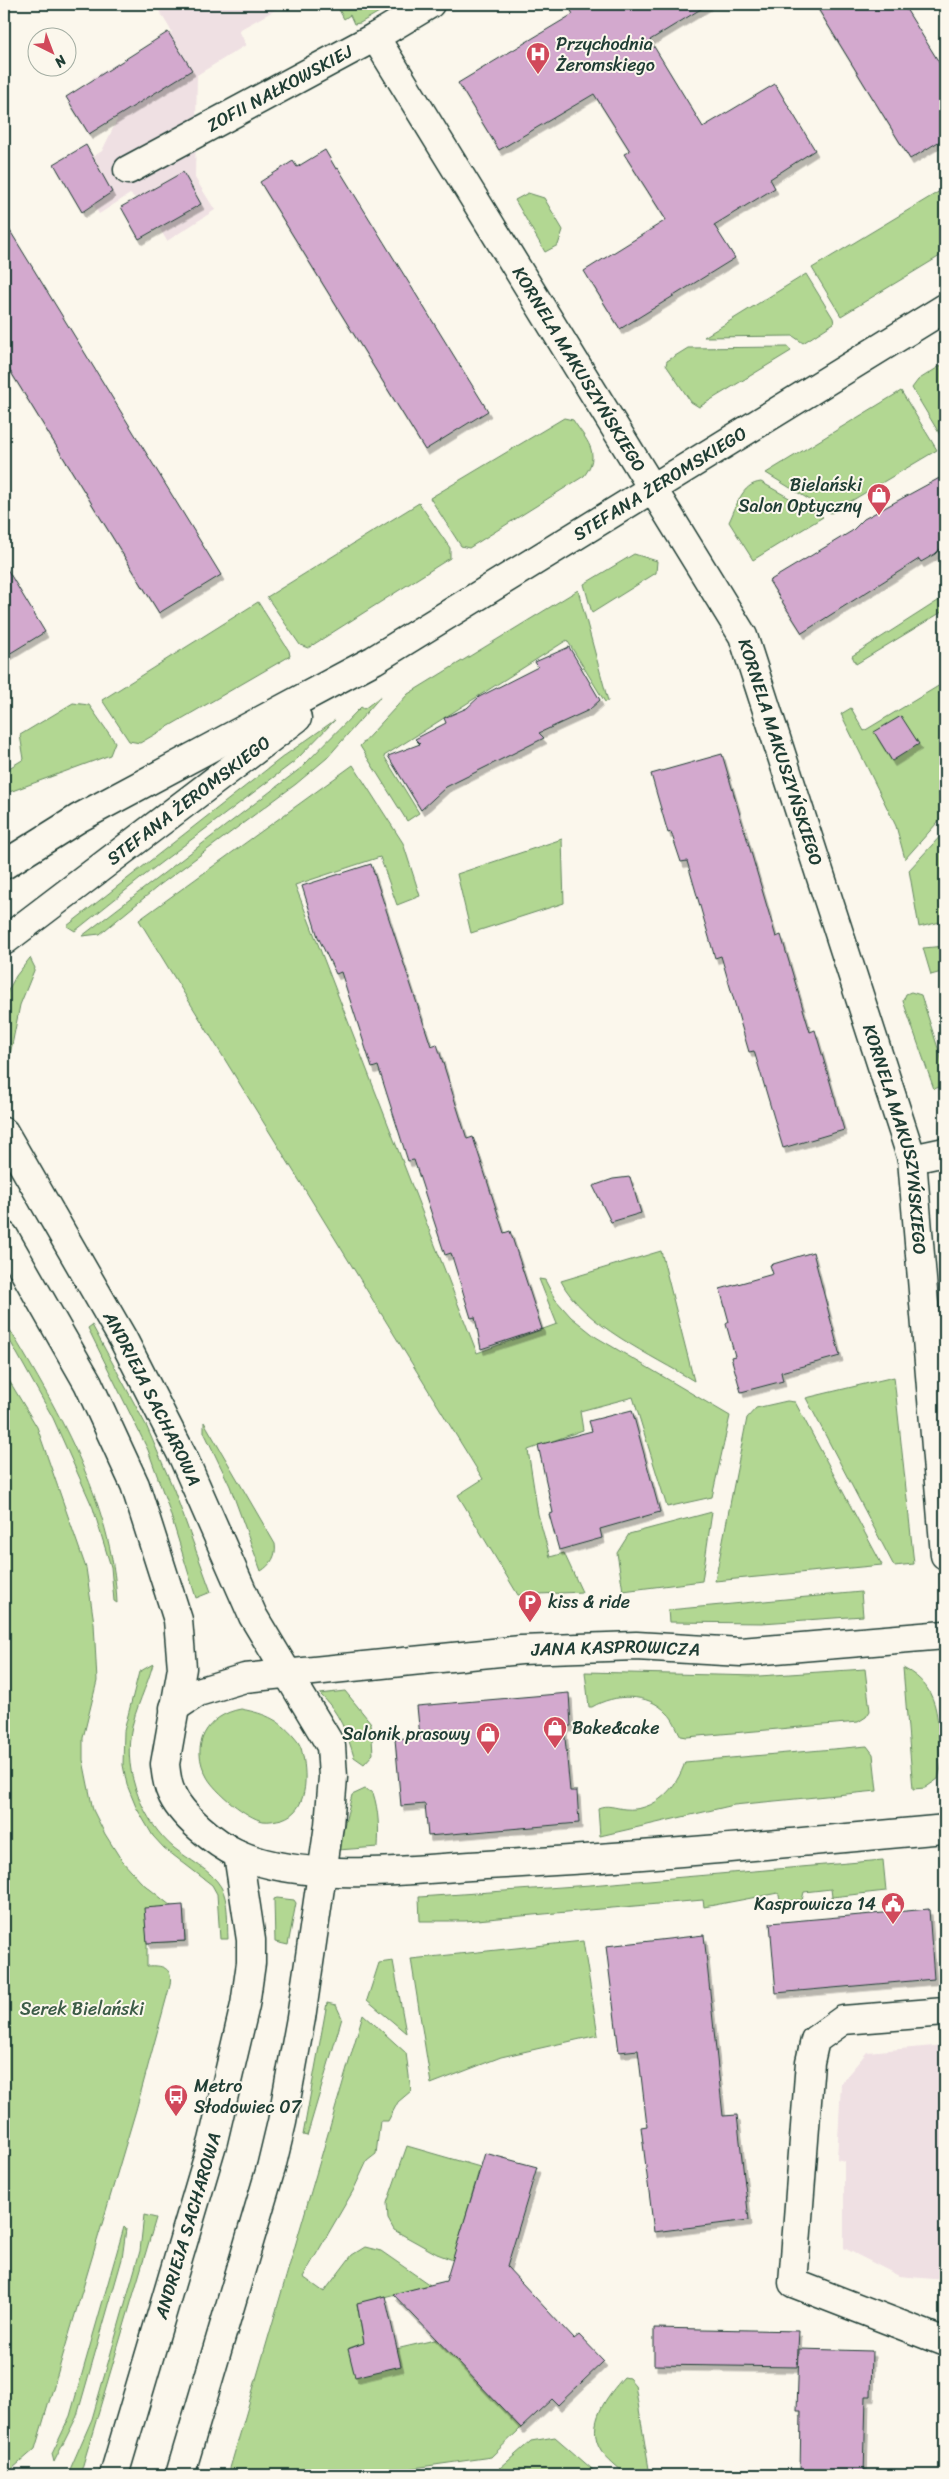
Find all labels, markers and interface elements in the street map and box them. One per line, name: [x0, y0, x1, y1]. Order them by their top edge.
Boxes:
north arrow: [28, 28, 78, 78]
place label: Przychodnia Żeromskiego: [556, 28, 655, 81]
street label: ZOFII NAŁKOWSKIEJ: [200, 36, 359, 141]
hospital icon: Przychodnia Żeromskiego: [525, 41, 551, 75]
text: N: [48, 48, 73, 74]
street label: KORNELA MAKUSZYŃSKIEGO: [503, 260, 655, 479]
street label: STEFANA ŻEROMSKIEGO: [566, 418, 753, 550]
place label: Bielański Salon Optyczny: [738, 469, 863, 522]
shop icon: Bielański Salon Optyczny: [866, 482, 892, 516]
street label: KORNELA MAKUSZYŃSKIEGO: [729, 634, 832, 870]
street label: STEFANA ŻEROMSKIEGO: [99, 727, 278, 874]
street label: KORNELA MAKUSZYŃSKIEGO: [853, 1020, 936, 1256]
street label: ANDRIEJA SACHAROWA: [93, 1304, 210, 1491]
place label: kiss & ride: [548, 1586, 630, 1618]
parking icon: kiss & ride: [517, 1589, 543, 1623]
street label: JANA KASPROWICZA: [530, 1630, 701, 1666]
place label: Bake&cake: [572, 1712, 659, 1744]
shop icon: Bake&cake: [542, 1715, 568, 1749]
place label: Salonik prasowy: [342, 1718, 471, 1750]
shop icon: Salonik prasowy: [475, 1721, 501, 1755]
place label: Kasprowicza 14: [754, 1888, 876, 1920]
public building icon: Kasprowicza 14: [880, 1891, 906, 1925]
park label: Serek Bielański: [20, 1993, 145, 2025]
place label: Metro Słodowiec 07: [194, 2070, 303, 2123]
bus stop icon: Metro Słodowiec 07: [163, 2083, 189, 2117]
street label: ANDRIEJA SACHAROWA: [145, 2129, 230, 2324]

